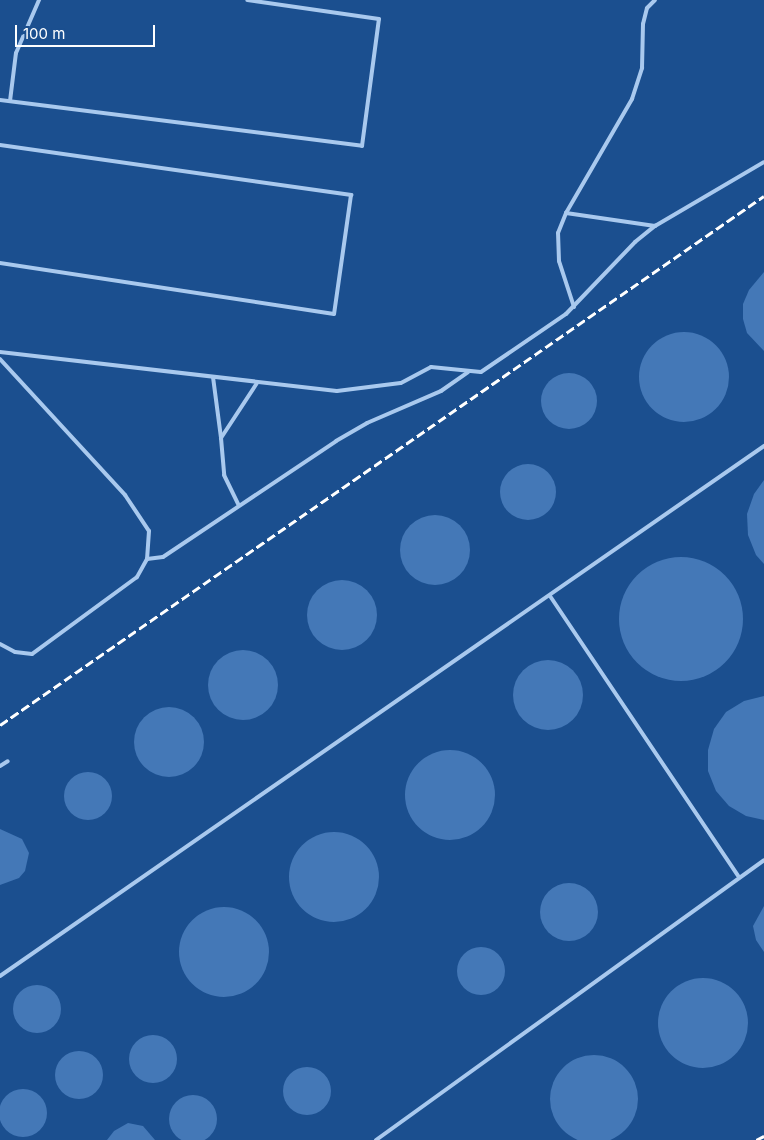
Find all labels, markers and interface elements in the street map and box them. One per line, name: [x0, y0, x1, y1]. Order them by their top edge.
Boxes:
scale bar: [18, 15, 158, 47]
text: 100 m: [23, 24, 65, 43]

